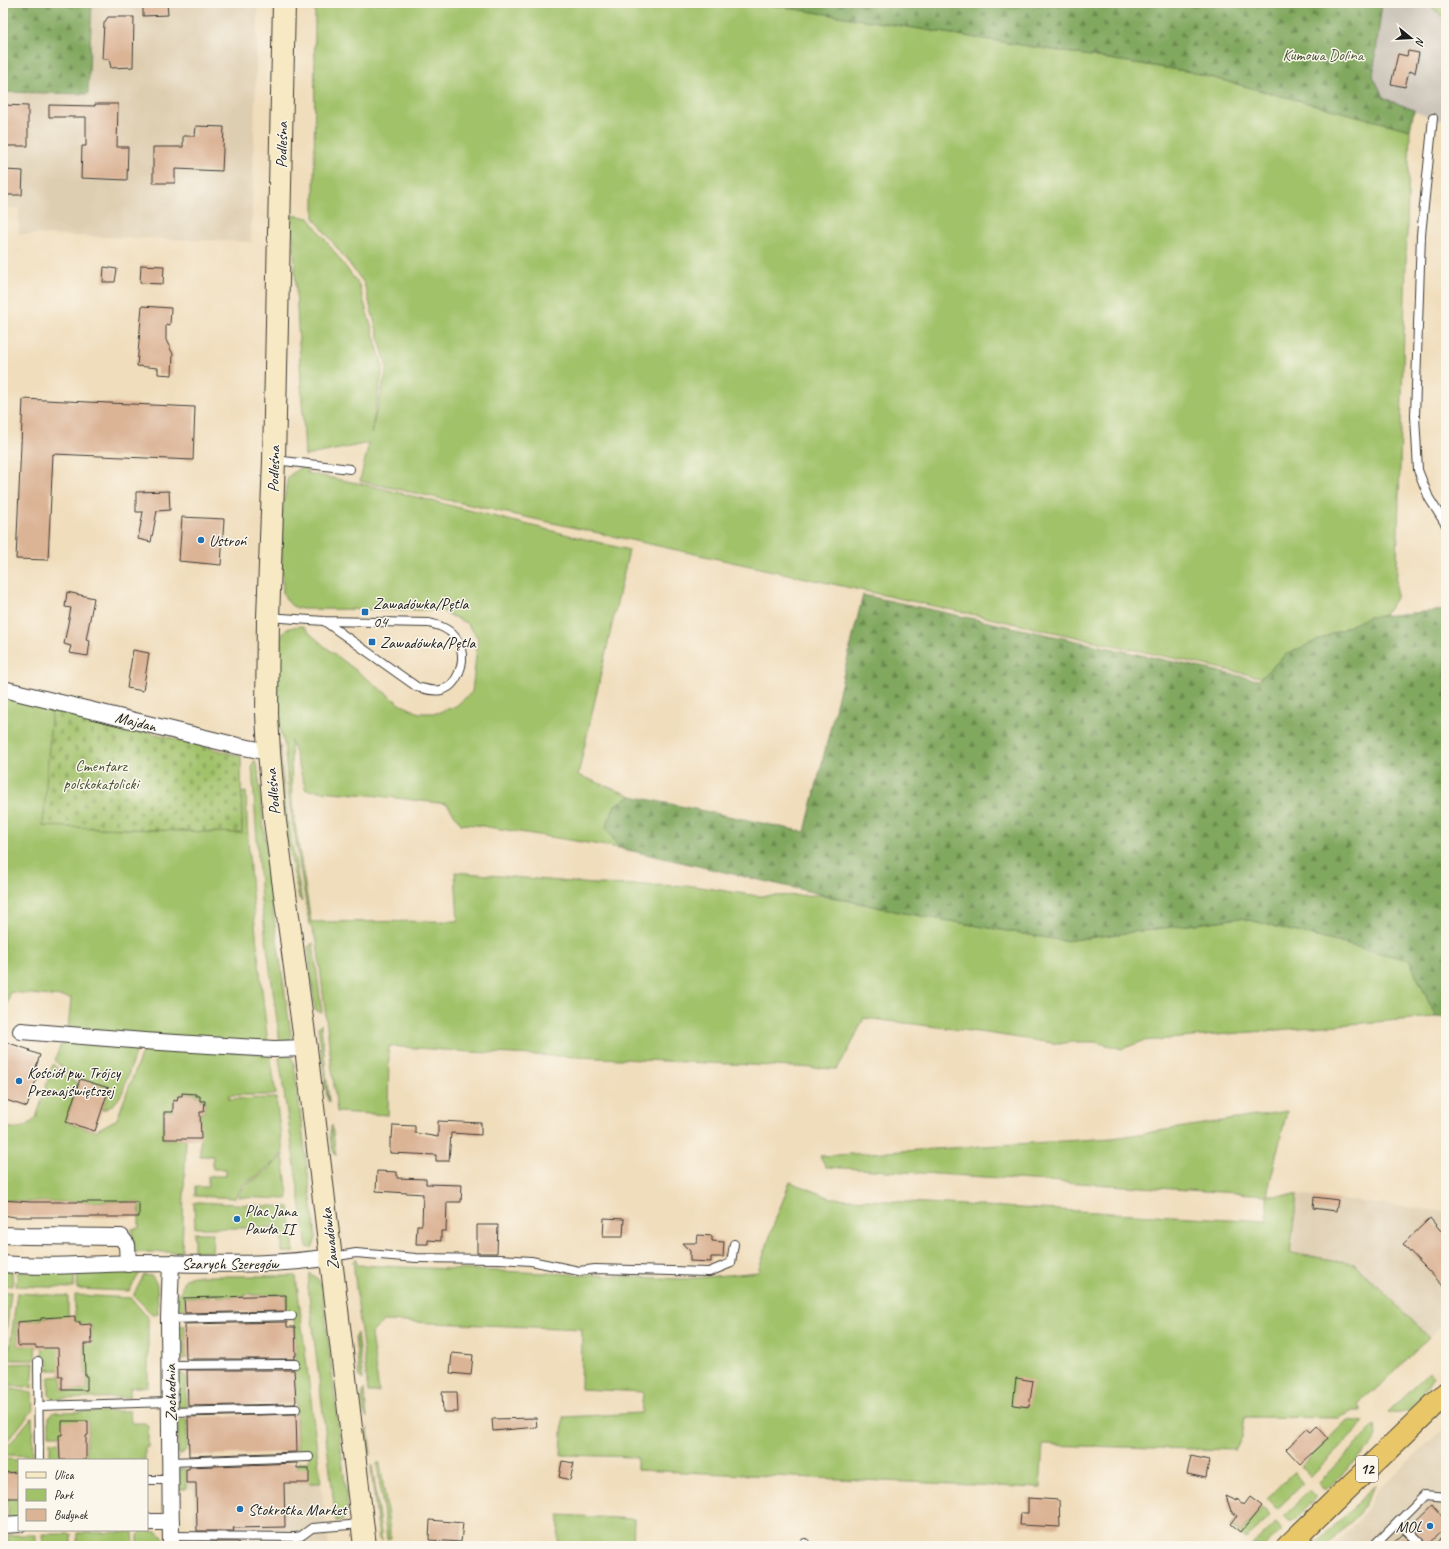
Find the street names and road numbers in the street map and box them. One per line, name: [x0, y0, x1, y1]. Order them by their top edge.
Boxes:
street label: Podleśna: [272, 121, 292, 168]
street label: Podleśna: [263, 444, 285, 493]
street label: Majdan: [113, 707, 159, 737]
street label: Podleśna: [261, 767, 285, 816]
street label: Zawadówka: [316, 1206, 344, 1271]
street label: Szarych Szeregów: [182, 1254, 280, 1274]
street label: Zachodnia: [160, 1363, 181, 1422]
road number: 12: [1356, 1456, 1378, 1482]

